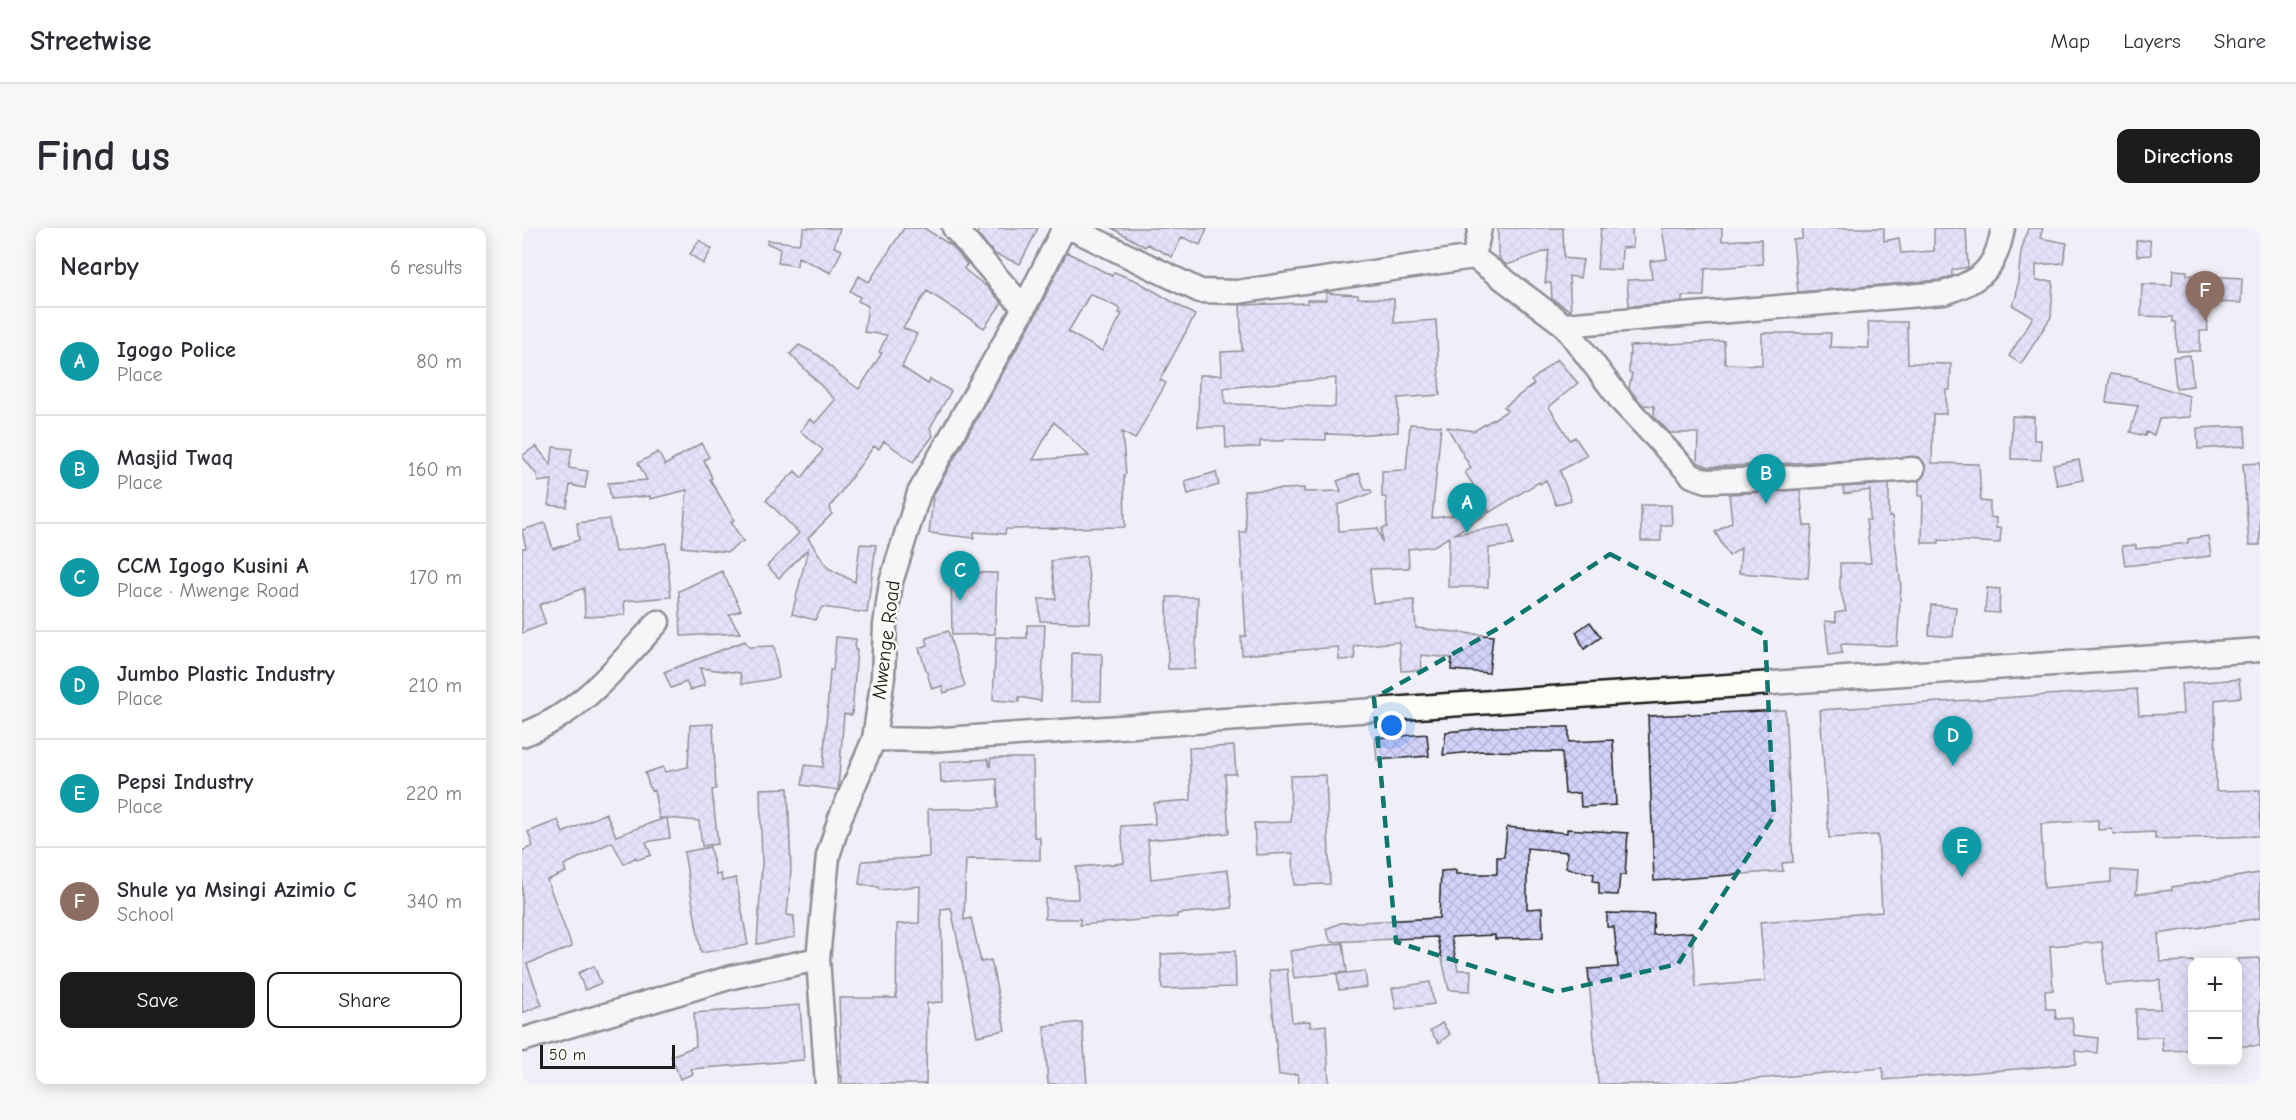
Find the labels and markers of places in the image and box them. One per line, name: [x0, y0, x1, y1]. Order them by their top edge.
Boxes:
pin: F: [2186, 272, 2224, 321]
pin: B: [1746, 454, 1786, 504]
pin: A: [1448, 484, 1486, 533]
pin: C: [940, 552, 980, 601]
pin: D: [1934, 716, 1972, 766]
pin: E: [1942, 828, 1982, 877]

